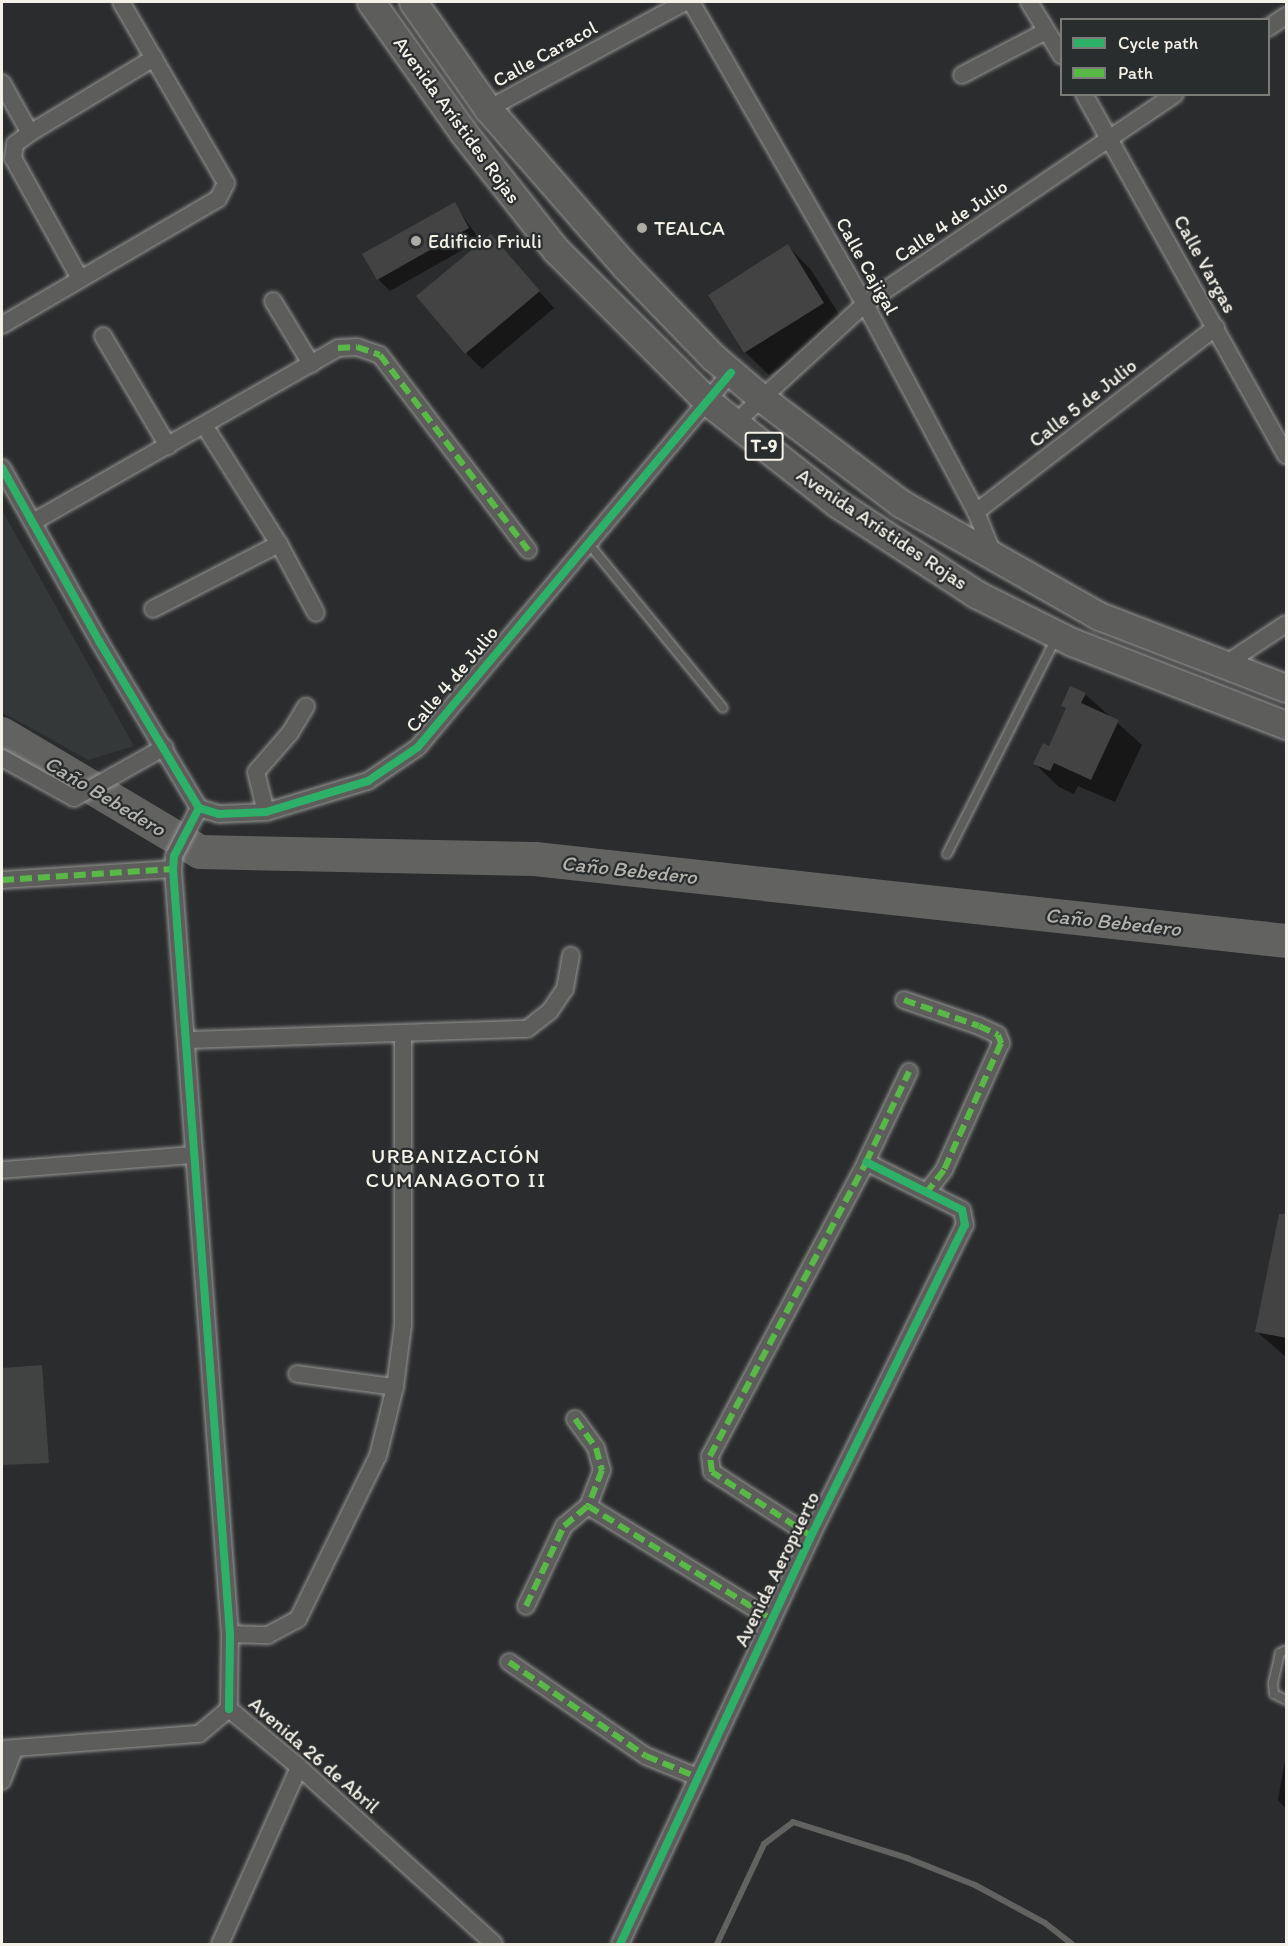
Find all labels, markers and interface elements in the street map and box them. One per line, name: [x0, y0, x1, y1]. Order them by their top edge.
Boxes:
street label: Calle Caracol: [489, 16, 601, 92]
legend: [1060, 18, 1270, 96]
street label: Avenida Arístides Rojas: [388, 32, 526, 208]
text: Cycle path: [1118, 32, 1198, 54]
text: Path: [1118, 62, 1153, 84]
street label: Calle 4 de Julio: [890, 174, 1012, 268]
street label: Calle Vargas: [1169, 211, 1241, 317]
street label: Calle Cajigal: [830, 213, 904, 319]
place label: TEALCA: [654, 216, 725, 240]
marker: TEALCA: [635, 221, 649, 235]
place label: Edificio Friuli: [428, 229, 542, 253]
marker: Edificio Friuli: [409, 234, 423, 248]
street label: Calle 5 de Julio: [1024, 353, 1142, 453]
road number: T-9: [744, 431, 783, 461]
street label: Avenida Arístides Rojas: [792, 463, 972, 595]
street label: Calle 4 de Julio: [400, 621, 504, 737]
water label: Caño Bebedero: [40, 750, 170, 842]
water label: Caño Bebedero: [560, 850, 698, 890]
water label: Caño Bebedero: [1044, 902, 1182, 942]
district label: URBANIZACIÓN CUMANAGOTO II: [366, 1143, 546, 1193]
street label: Avenida Aeropuerto: [729, 1488, 825, 1650]
street label: Avenida 26 de Abril: [244, 1692, 384, 1818]

